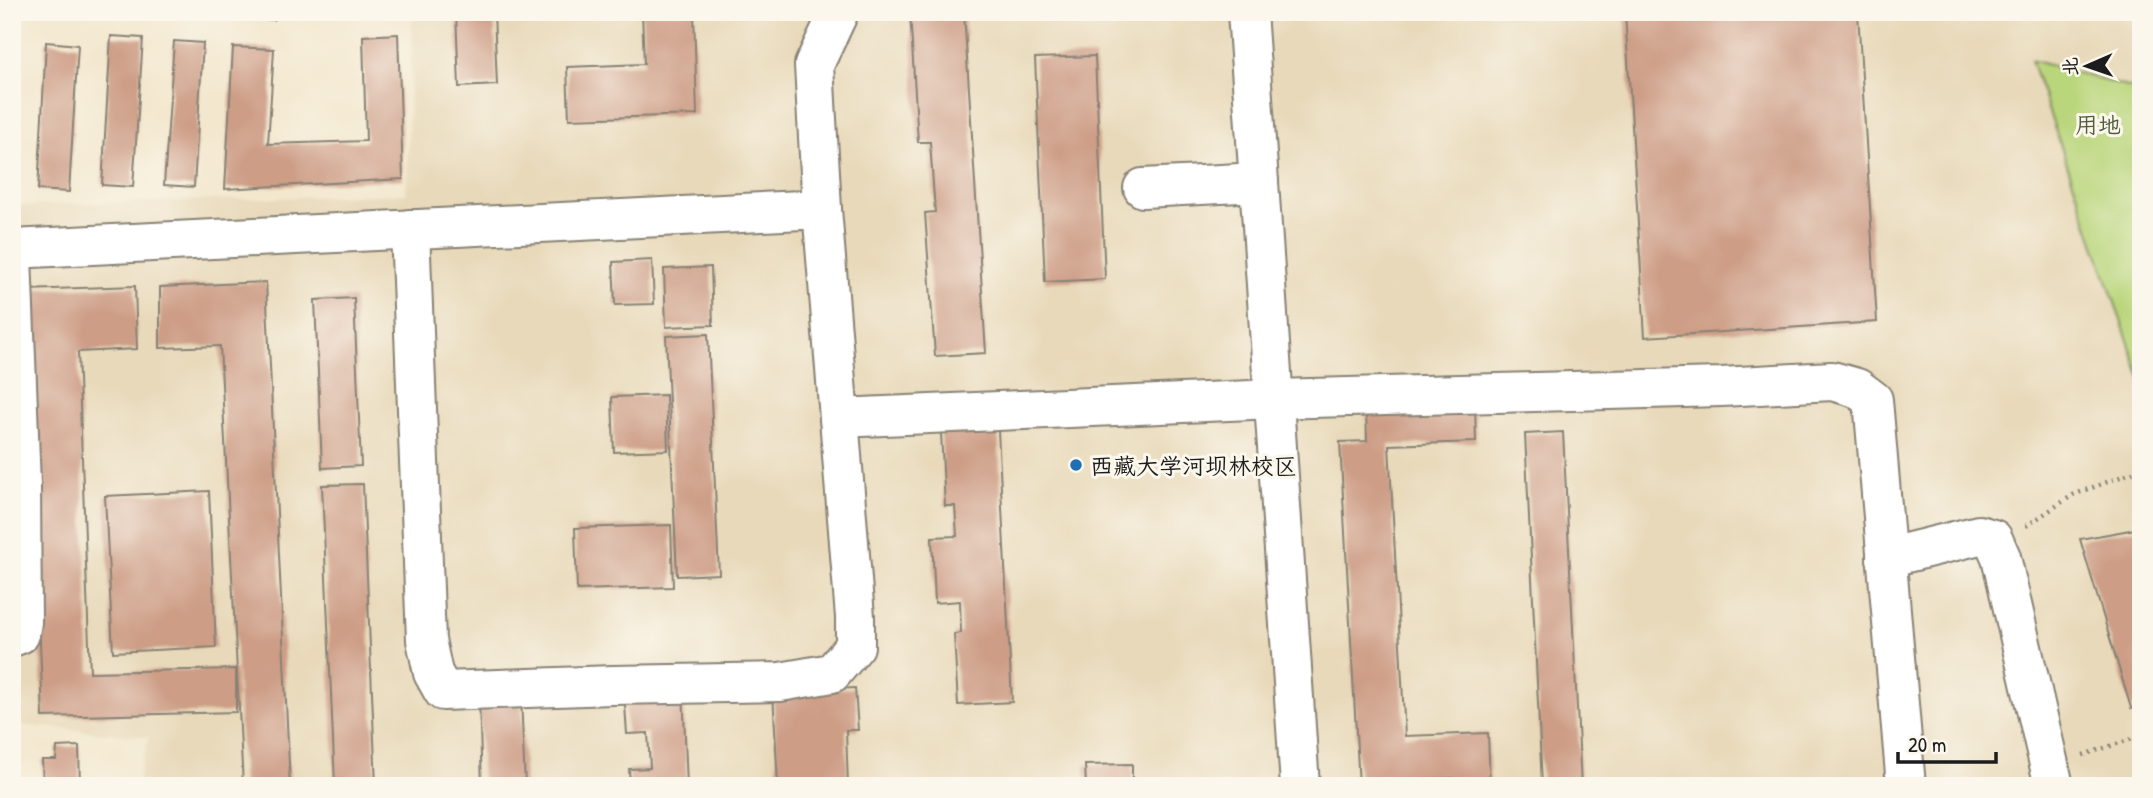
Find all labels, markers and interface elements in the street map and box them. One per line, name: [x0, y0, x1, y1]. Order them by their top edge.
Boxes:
north arrow: [2052, 32, 2122, 102]
text: 北: [2057, 57, 2083, 77]
park label: 用地: [2075, 109, 2121, 140]
place label: 西藏大学河坝林校区: [1090, 450, 1297, 481]
marker: 西藏大学河坝林校区: [1068, 457, 1084, 473]
scale bar: [1898, 721, 1996, 765]
text: 20 m: [1908, 730, 1946, 759]

